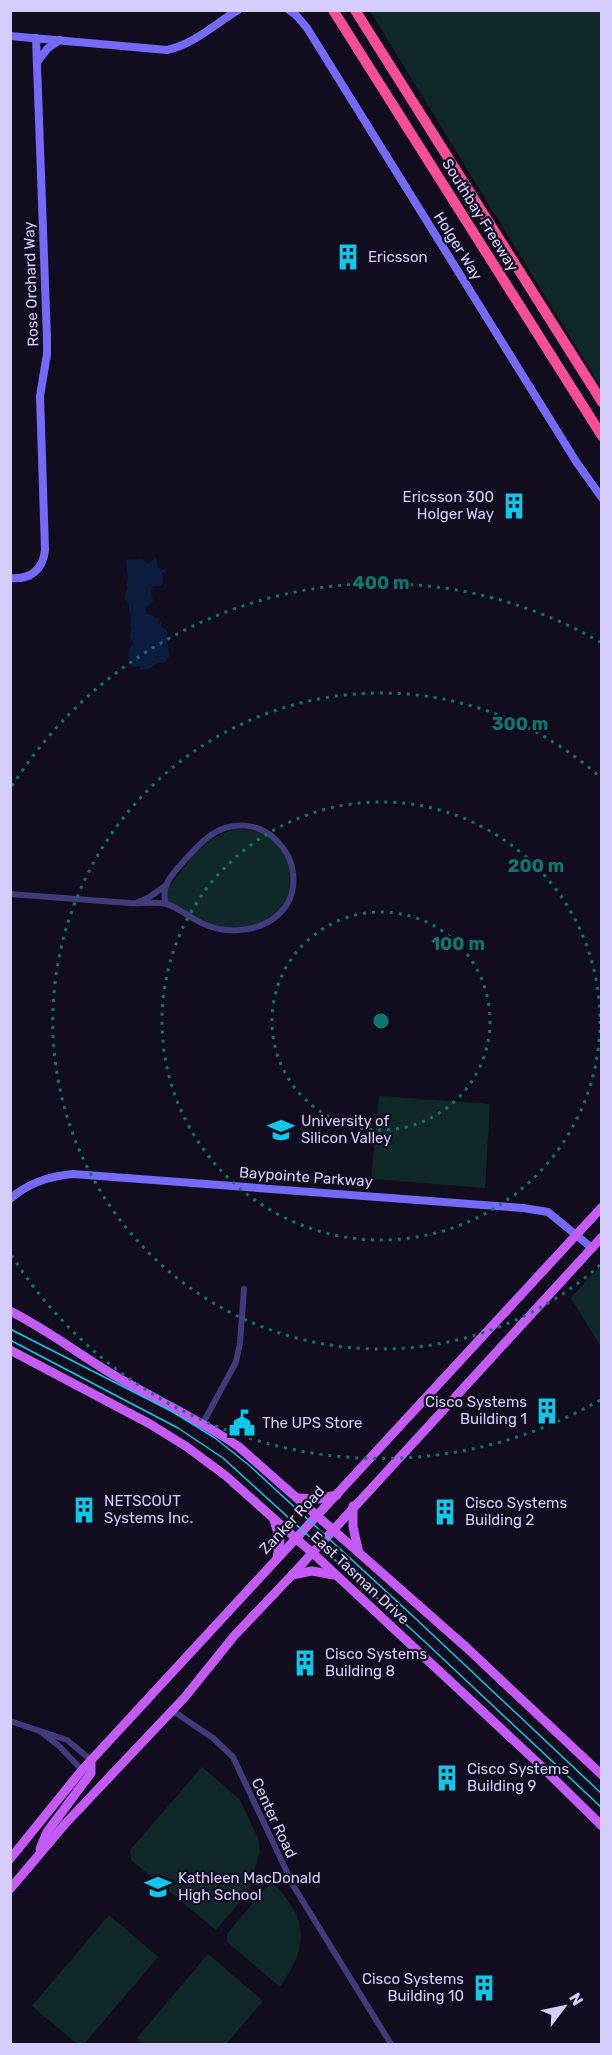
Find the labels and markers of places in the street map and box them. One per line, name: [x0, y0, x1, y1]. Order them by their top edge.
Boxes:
building icon: Ericsson: [333, 242, 363, 272]
place label: Ericsson: [368, 248, 428, 266]
place label: Ericsson 300 Holger Way: [403, 488, 494, 523]
building icon: Ericsson 300 Holger Way: [499, 491, 529, 521]
centre of rings: [371, 1011, 391, 1031]
place label: University of Silicon Valley: [301, 1112, 391, 1147]
school or university icon: University of Silicon Valley: [266, 1115, 296, 1145]
place label: Cisco Systems Building 1: [425, 1393, 527, 1428]
building icon: Cisco Systems Building 1: [532, 1396, 562, 1426]
public building icon: The UPS Store: [227, 1408, 257, 1438]
place label: The UPS Store: [262, 1414, 363, 1432]
place label: NETSCOUT Systems Inc.: [104, 1492, 193, 1527]
place label: Cisco Systems Building 2: [465, 1494, 567, 1529]
building icon: NETSCOUT Systems Inc.: [69, 1495, 99, 1525]
building icon: Cisco Systems Building 2: [430, 1497, 460, 1527]
place label: Cisco Systems Building 8: [325, 1645, 427, 1680]
building icon: Cisco Systems Building 8: [290, 1648, 320, 1678]
place label: Cisco Systems Building 9: [467, 1760, 569, 1795]
building icon: Cisco Systems Building 9: [432, 1763, 462, 1793]
place label: Kathleen MacDonald High School: [178, 1869, 321, 1904]
school or university icon: Kathleen MacDonald High School: [143, 1872, 173, 1902]
place label: Cisco Systems Building 10: [362, 1970, 464, 2005]
building icon: Cisco Systems Building 10: [469, 1973, 499, 2003]

